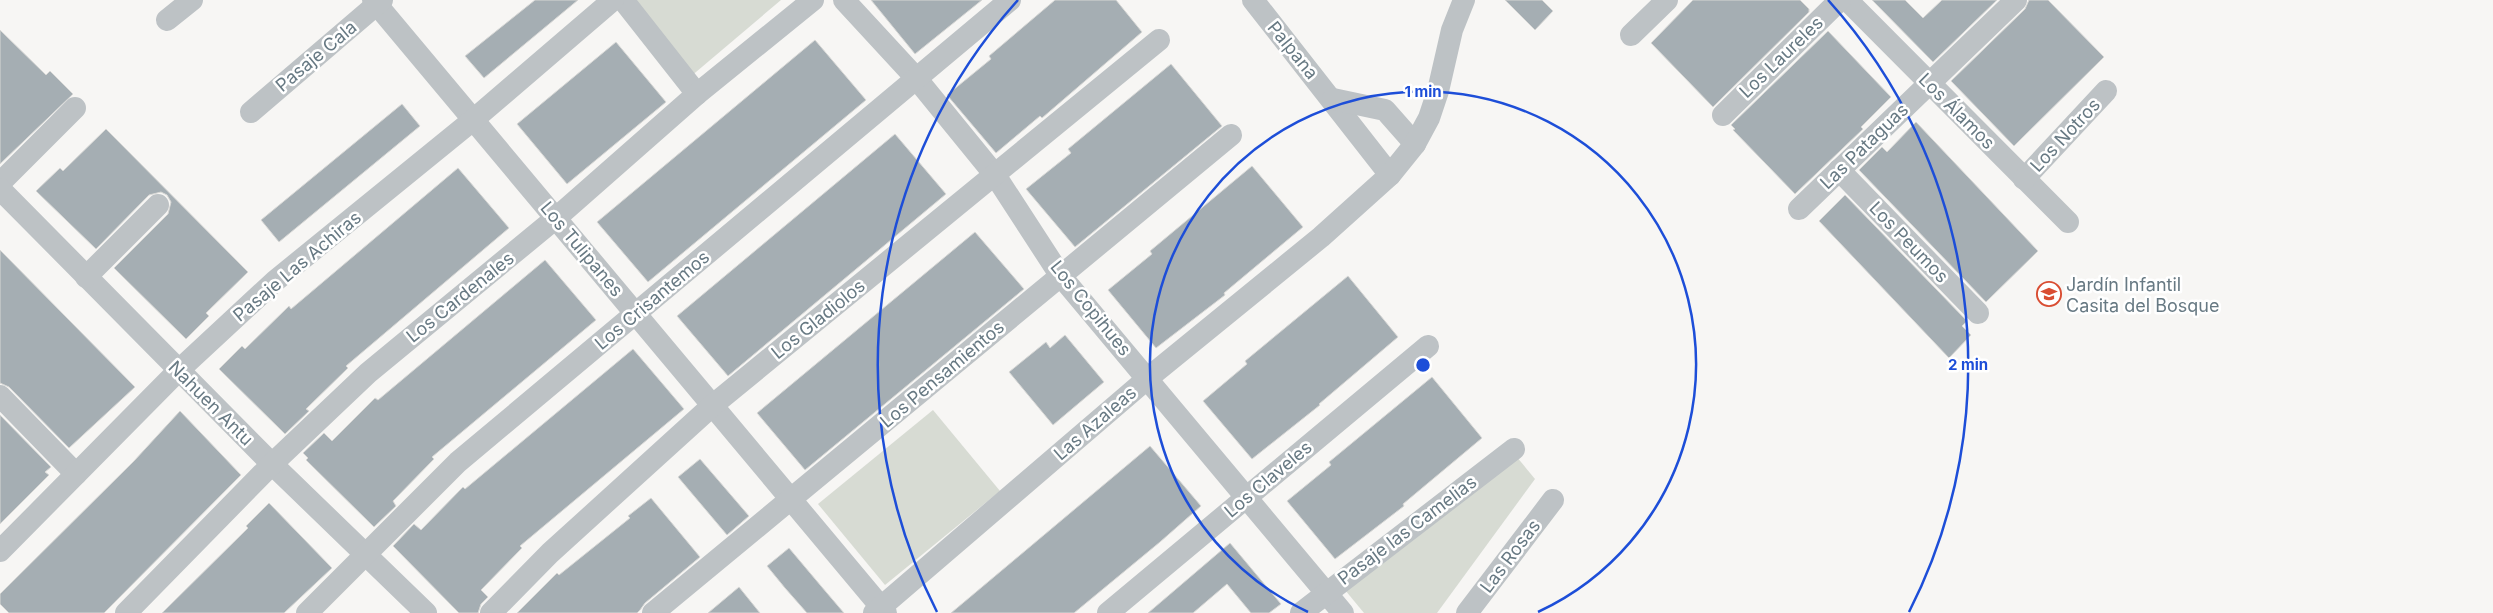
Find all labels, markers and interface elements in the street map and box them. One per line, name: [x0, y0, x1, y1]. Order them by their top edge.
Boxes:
street label: Los Laureles: [1735, 12, 1827, 102]
street label: Pasaje Cala: [271, 16, 361, 96]
street label: Palpana: [1263, 17, 1323, 83]
street label: Los Álamos: [1915, 68, 2000, 153]
text: 1 min: [1404, 82, 1442, 101]
street label: Los Notros: [2026, 94, 2104, 176]
street label: Las Pataguas: [1816, 99, 1912, 193]
street label: Los Tulipanes: [536, 197, 628, 301]
street label: Los Peumos: [1865, 197, 1953, 287]
street label: Pasaje Las Achiras: [229, 207, 365, 325]
street label: Los Crisantemos: [591, 246, 713, 354]
street label: Los Cardenales: [402, 247, 518, 347]
street label: Los Copihues: [1046, 256, 1136, 360]
place label: Jardín Infantil Casita del Bosque: [2066, 274, 2219, 316]
street label: Los Gladiolos: [767, 275, 869, 363]
school or university icon: Jardín Infantil Casita del Bosque: [2036, 281, 2062, 307]
street label: Los Pensamientos: [876, 316, 1008, 432]
text: 2 min: [1948, 355, 1988, 374]
street label: Nahuen Antu: [164, 356, 258, 450]
centre of rings: [1414, 356, 1432, 374]
street label: Las Azaleas: [1050, 382, 1140, 464]
street label: Los Claveles: [1220, 436, 1316, 522]
street label: Pasaje las Camelias: [1334, 471, 1480, 589]
street label: Las Rosas: [1476, 515, 1544, 597]

